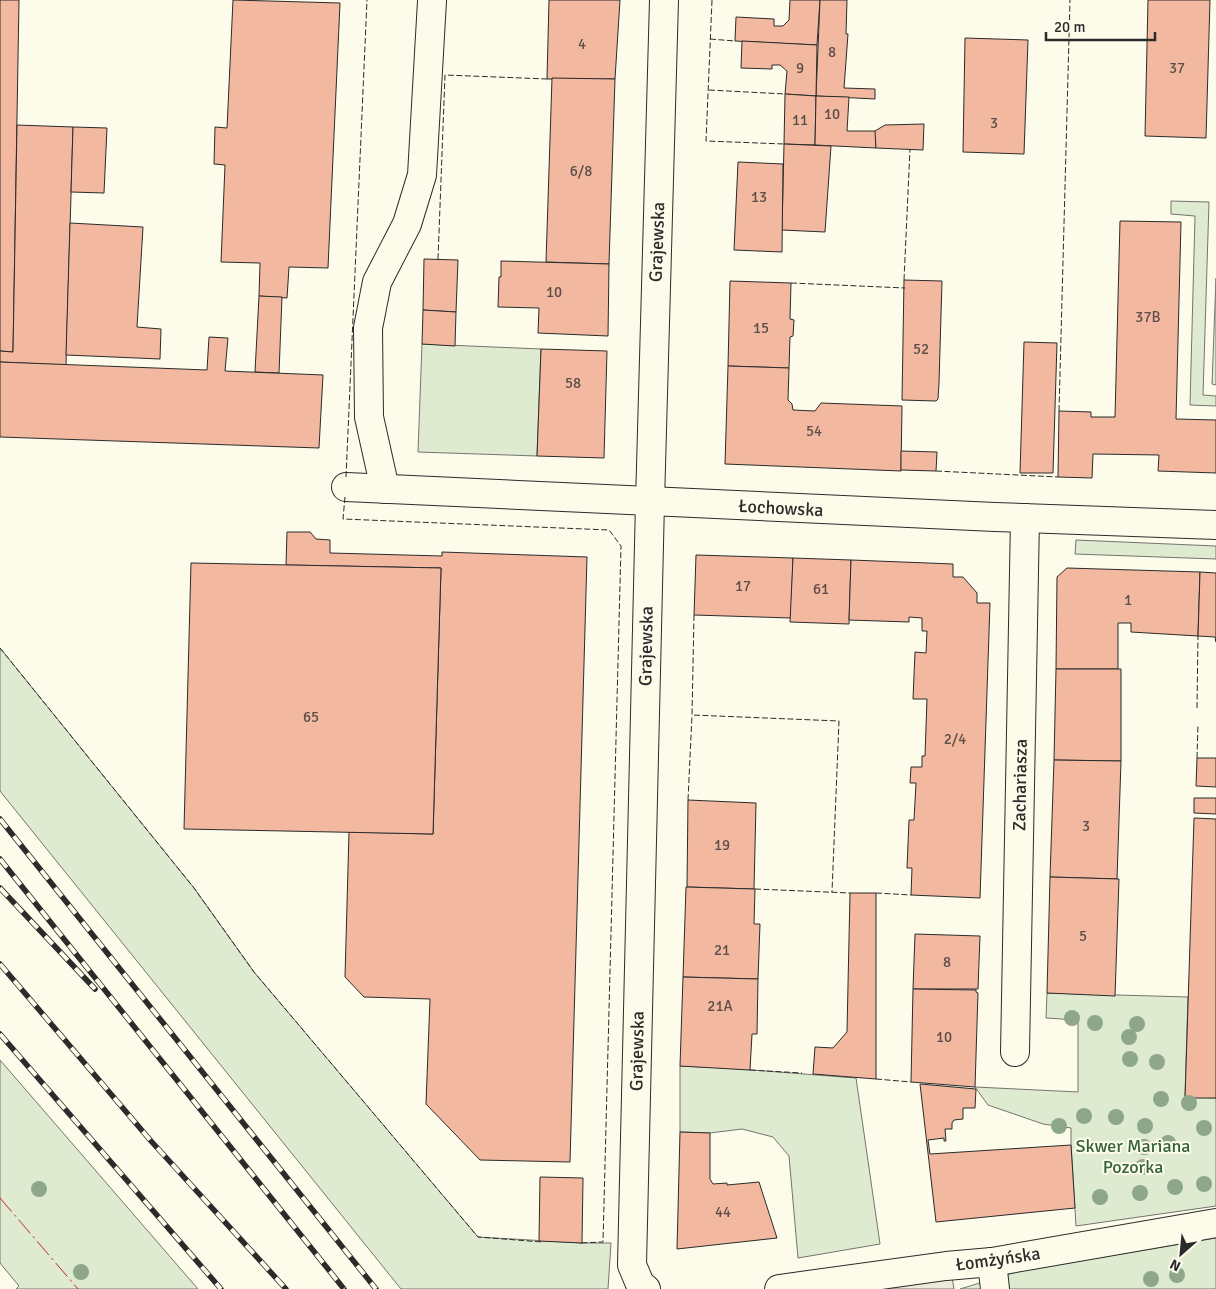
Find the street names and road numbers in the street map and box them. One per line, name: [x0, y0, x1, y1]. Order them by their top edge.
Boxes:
street label: Grajewska: [645, 202, 669, 282]
street label: Łochowska: [738, 495, 824, 521]
street label: Grajewska: [634, 606, 658, 686]
street label: Zachariasza: [1008, 739, 1032, 831]
street label: Grajewska: [625, 1011, 649, 1091]
street label: Łomżyńska: [954, 1242, 1042, 1276]

